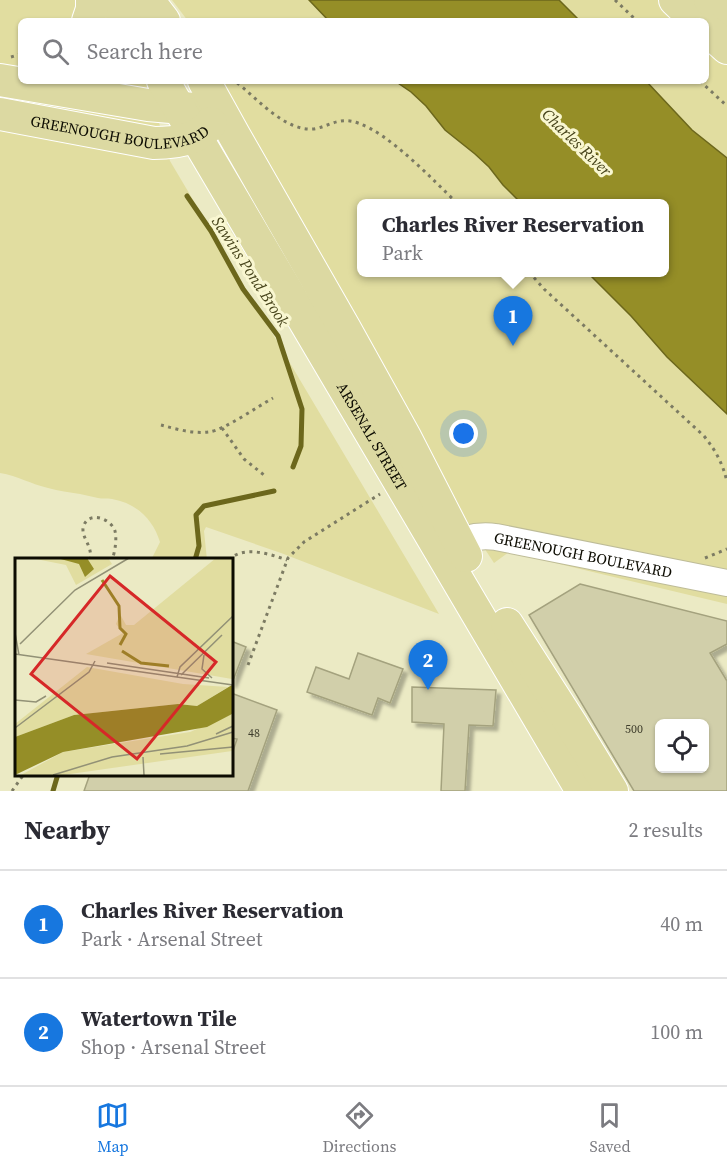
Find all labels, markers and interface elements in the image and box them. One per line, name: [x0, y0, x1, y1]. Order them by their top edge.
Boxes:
search box: [18, 18, 709, 84]
icon: search: [39, 35, 72, 68]
text: Search here: [87, 36, 203, 66]
water label: Charles River: [538, 103, 617, 181]
street label: GREENOUGH BOULEVARD: [29, 109, 213, 154]
popup: [357, 199, 669, 277]
text: Charles River Reservation: [382, 209, 644, 239]
water label: Sawins Pond Brook: [207, 212, 295, 331]
text: Park: [382, 239, 423, 267]
pin: 1: [494, 296, 532, 346]
street label: ARSENAL STREET: [332, 378, 413, 494]
your location: [449, 419, 478, 448]
street label: GREENOUGH BOULEVARD: [492, 526, 674, 582]
inset map: [15, 558, 232, 776]
pin: 2: [408, 640, 448, 690]
map controls: [655, 719, 709, 773]
button: locate: [655, 719, 709, 773]
house number: 500: [625, 721, 643, 737]
house number: 48: [248, 725, 260, 741]
text: Nearby: [24, 812, 110, 848]
text: 2 results: [628, 816, 703, 844]
text: Charles River Reservation: [81, 895, 344, 925]
text: 1: [38, 910, 49, 938]
text: 40 m: [660, 910, 703, 938]
text: Park · Arsenal Street: [81, 925, 262, 953]
text: Watertown Tile: [81, 1003, 237, 1033]
text: 2: [38, 1018, 49, 1046]
text: 100 m: [650, 1018, 703, 1046]
text: Shop · Arsenal Street: [81, 1033, 266, 1061]
tab: Map: [96, 1099, 129, 1157]
tab: Directions: [322, 1099, 397, 1157]
tab: Saved: [589, 1099, 631, 1157]

